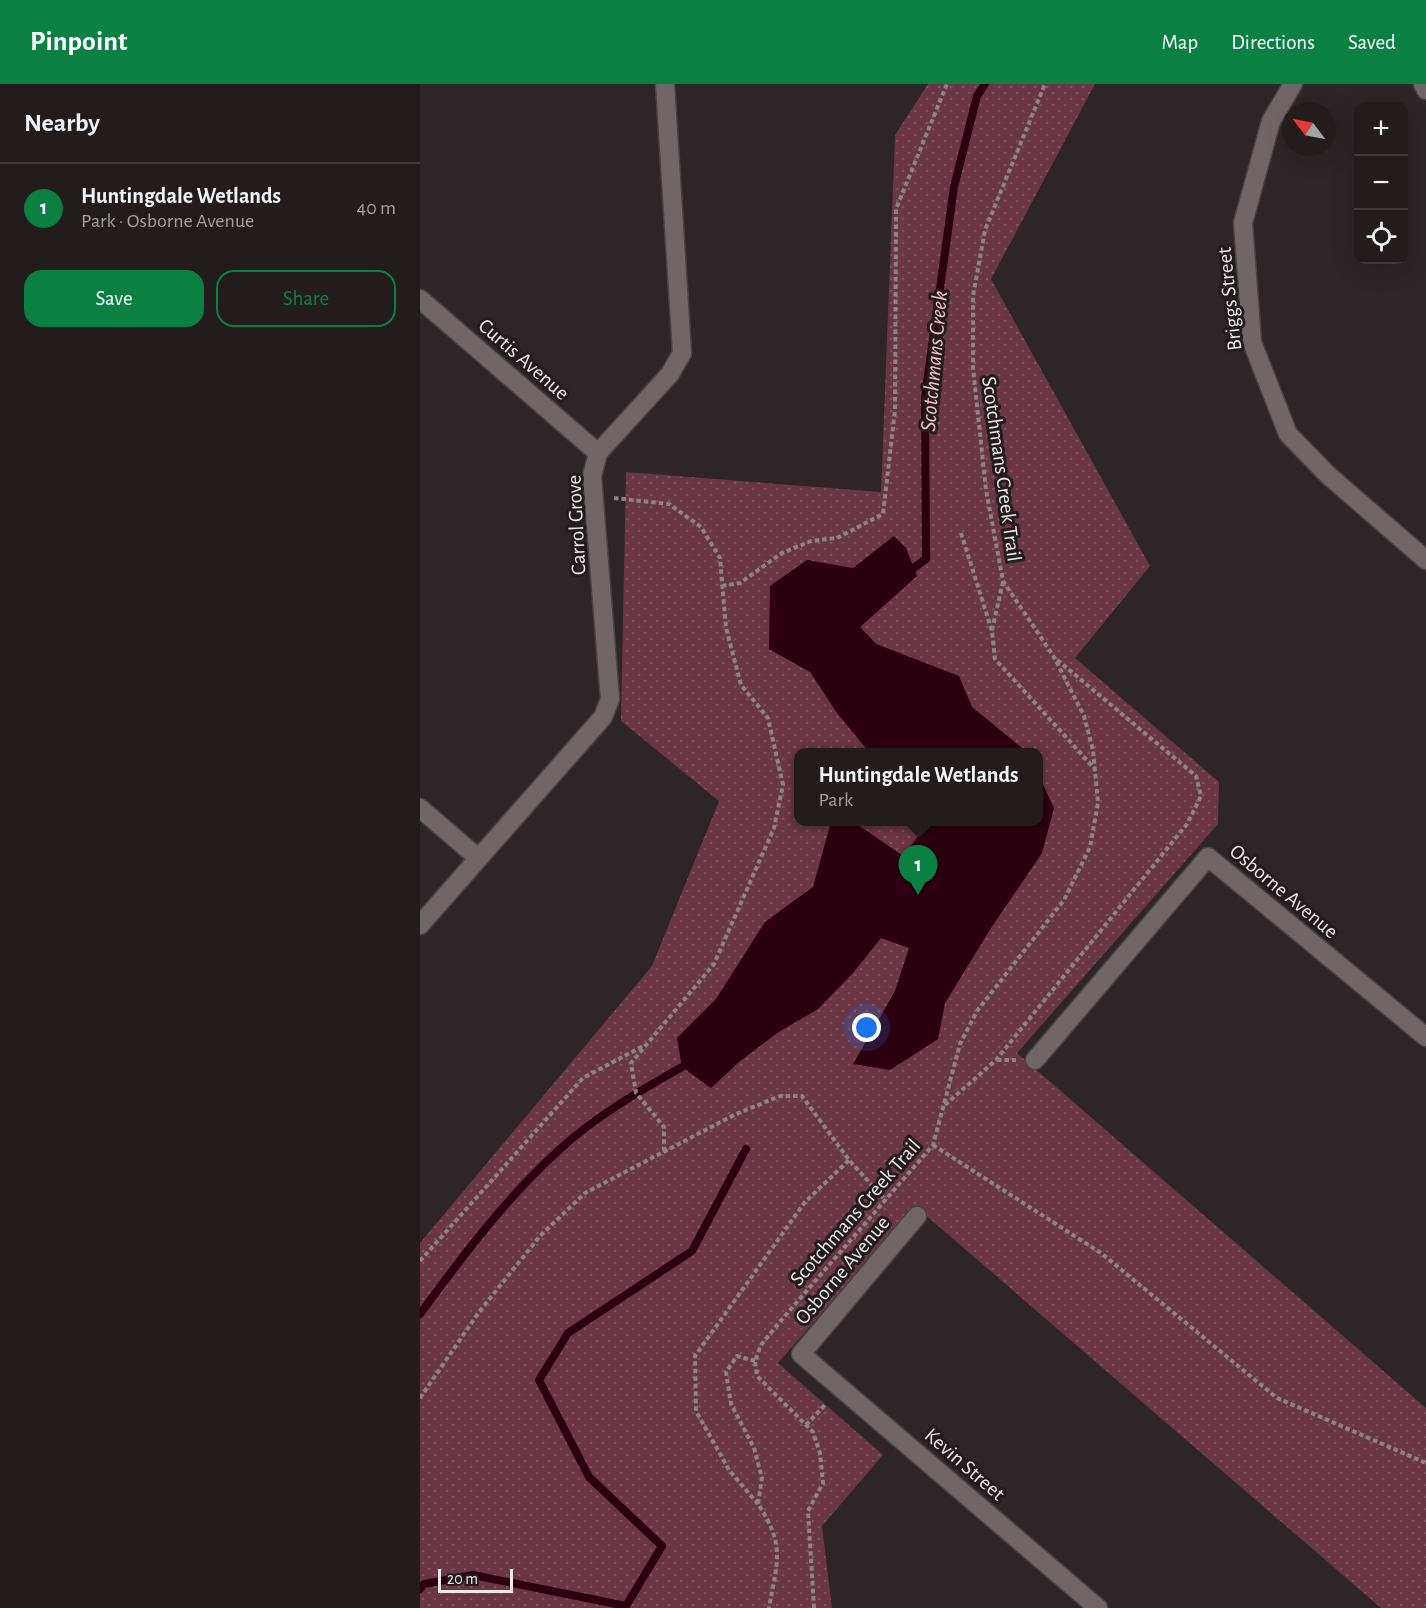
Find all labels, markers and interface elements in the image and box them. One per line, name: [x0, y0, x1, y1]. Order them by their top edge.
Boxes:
text: Pinpoint: [30, 28, 128, 56]
text: Map: [1162, 32, 1198, 53]
text: Directions: [1231, 32, 1315, 53]
text: Saved: [1348, 32, 1396, 53]
north arrow: [1282, 102, 1336, 156]
map controls: [1354, 102, 1408, 264]
button: +: [1354, 102, 1408, 156]
text: Nearby: [24, 110, 100, 136]
button: −: [1354, 156, 1408, 210]
text: Huntingdale Wetlands: [81, 185, 281, 207]
text: 1: [40, 198, 47, 218]
text: 40 m: [357, 198, 396, 218]
button: locate: [1354, 210, 1408, 264]
text: Park · Osborne Avenue: [81, 211, 254, 231]
street label: Briggs Street: [1214, 246, 1245, 352]
button: Save: [24, 270, 204, 327]
button: Share: [216, 270, 396, 327]
water label: Scotchmans Creek: [917, 290, 951, 432]
street label: Curtis Avenue: [474, 315, 573, 404]
street label: Scotchmans Creek Trail: [978, 375, 1025, 563]
street label: Carrol Grove: [563, 474, 590, 576]
popup: [794, 748, 1043, 826]
text: Huntingdale Wetlands: [818, 764, 1019, 786]
text: Park: [818, 790, 853, 810]
street label: Osborne Avenue: [1226, 840, 1342, 942]
pin: 1: [898, 846, 938, 895]
your location: [852, 1013, 881, 1042]
street label: Scotchmans Creek Trail: [786, 1135, 925, 1290]
street label: Osborne Avenue: [791, 1212, 893, 1328]
street label: Kevin Street: [921, 1424, 1009, 1505]
scale bar: [438, 1566, 513, 1594]
text: 20 m: [447, 1571, 478, 1587]

